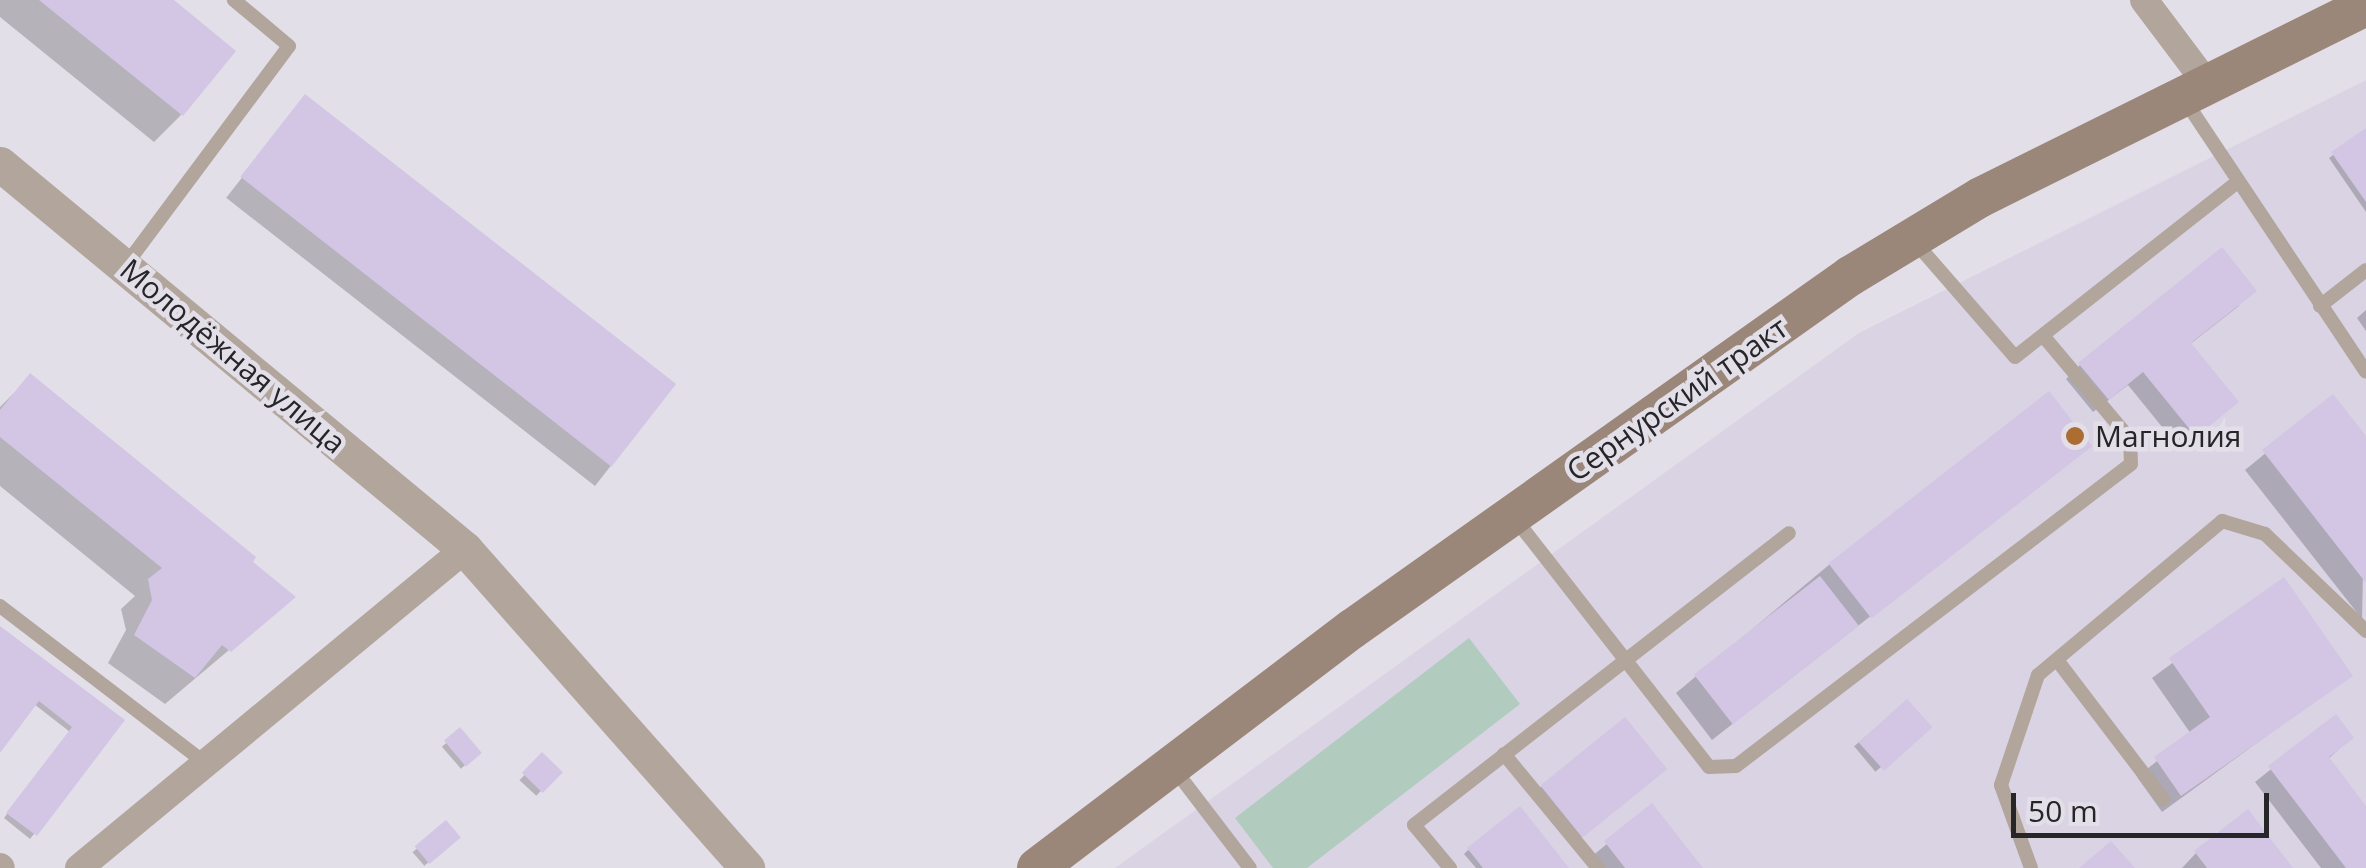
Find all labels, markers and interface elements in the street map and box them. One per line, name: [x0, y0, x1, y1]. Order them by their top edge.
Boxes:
street label: Молодёжная улица: [113, 251, 353, 461]
street label: Сернурский тракт: [1560, 309, 1794, 489]
place label: Магнолия: [2095, 418, 2241, 454]
marker: Магнолия: [2064, 425, 2086, 447]
scale bar: [2016, 773, 2274, 835]
text: 50 m: [2028, 790, 2098, 831]

